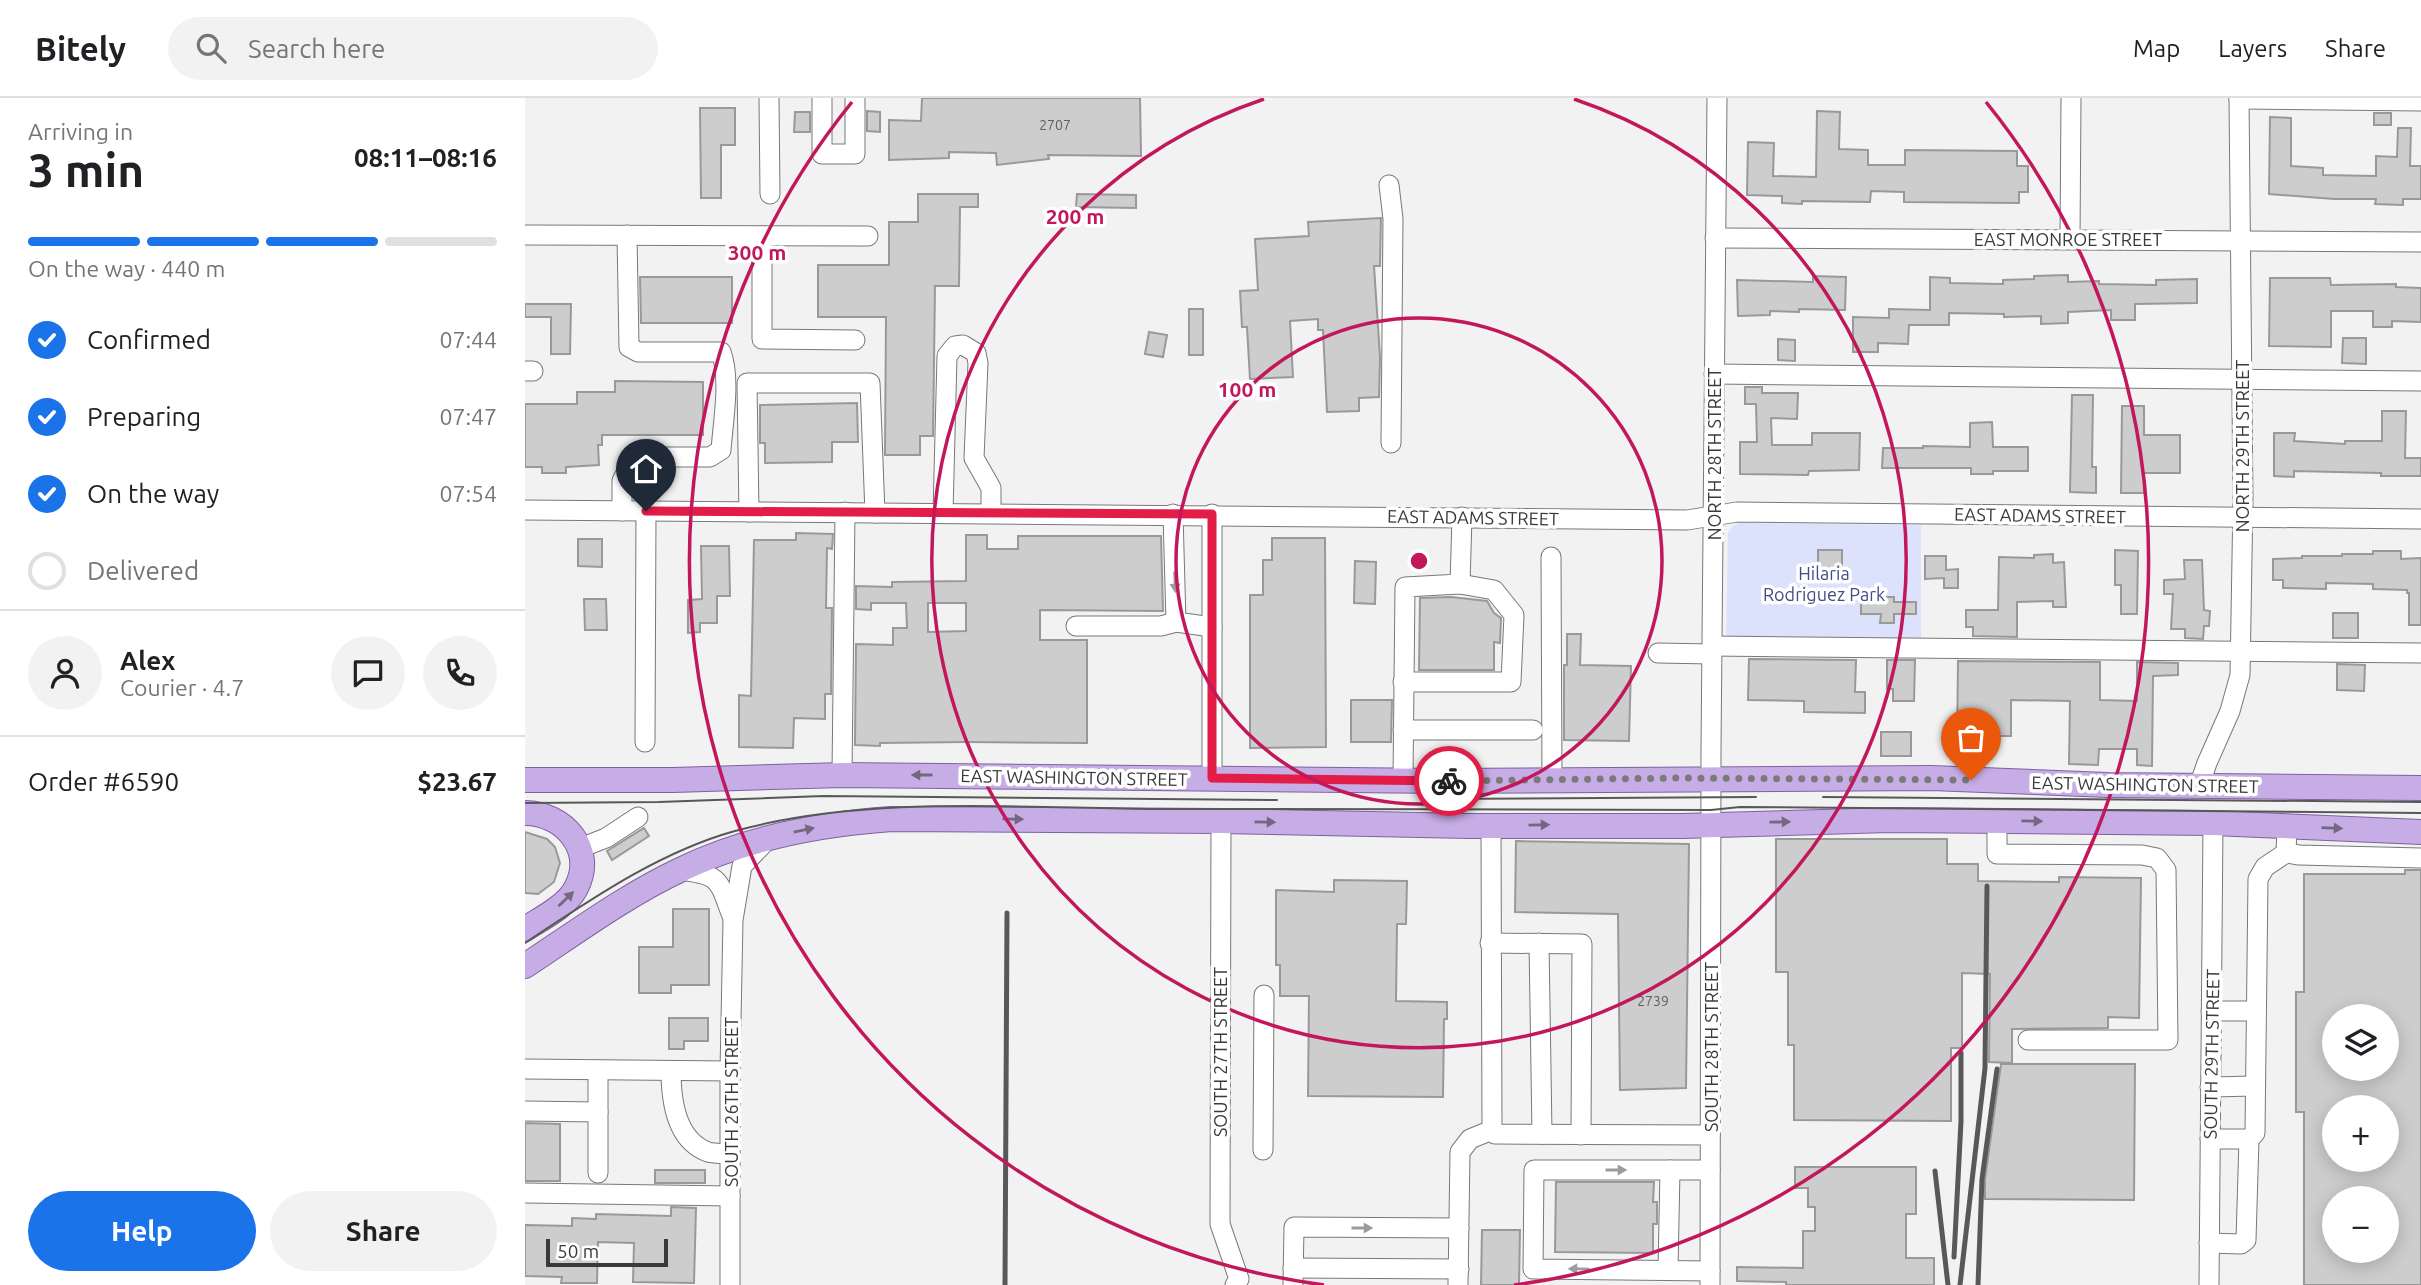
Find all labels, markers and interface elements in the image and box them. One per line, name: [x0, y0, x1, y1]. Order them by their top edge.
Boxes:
search box: [168, 17, 658, 80]
icon: search: [192, 29, 230, 67]
text: Bitely: [35, 30, 126, 67]
text: Search here: [248, 34, 385, 63]
text: Map: [2133, 35, 2180, 62]
text: Layers: [2218, 35, 2287, 62]
text: Share: [2325, 35, 2386, 62]
house number: 2707: [1039, 117, 1071, 133]
text: Arriving in: [28, 119, 133, 144]
text: 08:11–08:16: [354, 143, 497, 172]
text: 3 min: [28, 144, 144, 196]
text: 200 m: [1046, 204, 1104, 228]
street label: EAST MONROE STREET: [1974, 229, 2162, 249]
text: 300 m: [728, 240, 786, 264]
text: On the way · 440 m: [28, 256, 225, 281]
icon: check: [28, 321, 66, 359]
text: Confirmed: [87, 325, 211, 354]
text: 07:44: [439, 327, 497, 352]
street label: NORTH 29TH STREET: [2232, 360, 2252, 532]
street label: NORTH 28TH STREET: [1704, 368, 1724, 540]
text: 100 m: [1218, 377, 1276, 401]
icon: check: [28, 398, 66, 436]
text: Preparing: [87, 402, 201, 431]
text: 07:47: [439, 404, 497, 429]
pin: [616, 439, 676, 511]
icon: home: [627, 450, 665, 488]
icon: check: [28, 475, 66, 513]
text: On the way: [87, 479, 219, 508]
text: 07:54: [439, 481, 497, 506]
street label: EAST ADAMS STREET: [1954, 504, 2126, 526]
street label: EAST ADAMS STREET: [1387, 506, 1559, 528]
centre of rings: [1407, 549, 1431, 573]
text: Delivered: [87, 556, 199, 585]
park label: Hilaria Rodriguez Park: [1763, 563, 1885, 604]
one-way arrow: [1169, 572, 1181, 594]
button: person: [28, 636, 102, 710]
button: chat: [331, 636, 405, 710]
button: phone: [423, 636, 497, 710]
text: Alex: [120, 646, 175, 675]
text: Courier · 4.7: [120, 675, 244, 700]
pin: [1941, 708, 2001, 780]
icon: bag: [1952, 719, 1990, 757]
courier: [1414, 746, 1484, 816]
icon: bike: [1430, 762, 1468, 800]
street label: EAST WASHINGTON STREET: [960, 765, 1188, 789]
text: Order #6590: [28, 767, 179, 796]
text: $23.67: [417, 767, 497, 796]
one-way arrow: [911, 769, 933, 781]
street label: EAST WASHINGTON STREET: [2031, 772, 2259, 796]
one-way arrow: [1002, 813, 1024, 825]
one-way arrow: [2021, 815, 2043, 827]
one-way arrow: [1254, 816, 1276, 828]
one-way arrow: [1769, 817, 1791, 828]
one-way arrow: [1528, 819, 1550, 831]
one-way arrow: [2322, 823, 2344, 834]
one-way arrow: [793, 825, 815, 836]
one-way arrow: [557, 891, 574, 907]
street label: SOUTH 28TH STREET: [1701, 962, 1721, 1132]
street label: SOUTH 27TH STREET: [1210, 967, 1230, 1137]
street label: SOUTH 29TH STREET: [2200, 969, 2222, 1139]
house number: 2739: [1637, 993, 1669, 1009]
map controls: [2322, 1004, 2399, 1263]
button: layers: [2322, 1004, 2399, 1081]
street label: SOUTH 26TH STREET: [721, 1017, 741, 1187]
button: +: [2322, 1095, 2399, 1172]
one-way arrow: [1605, 1164, 1627, 1176]
button: −: [2322, 1186, 2399, 1263]
button: Help: [28, 1191, 256, 1271]
button: Share: [270, 1191, 497, 1271]
one-way arrow: [1351, 1222, 1373, 1234]
scale bar: [546, 1236, 669, 1268]
text: 50 m: [557, 1240, 599, 1262]
one-way arrow: [1568, 1263, 1590, 1275]

